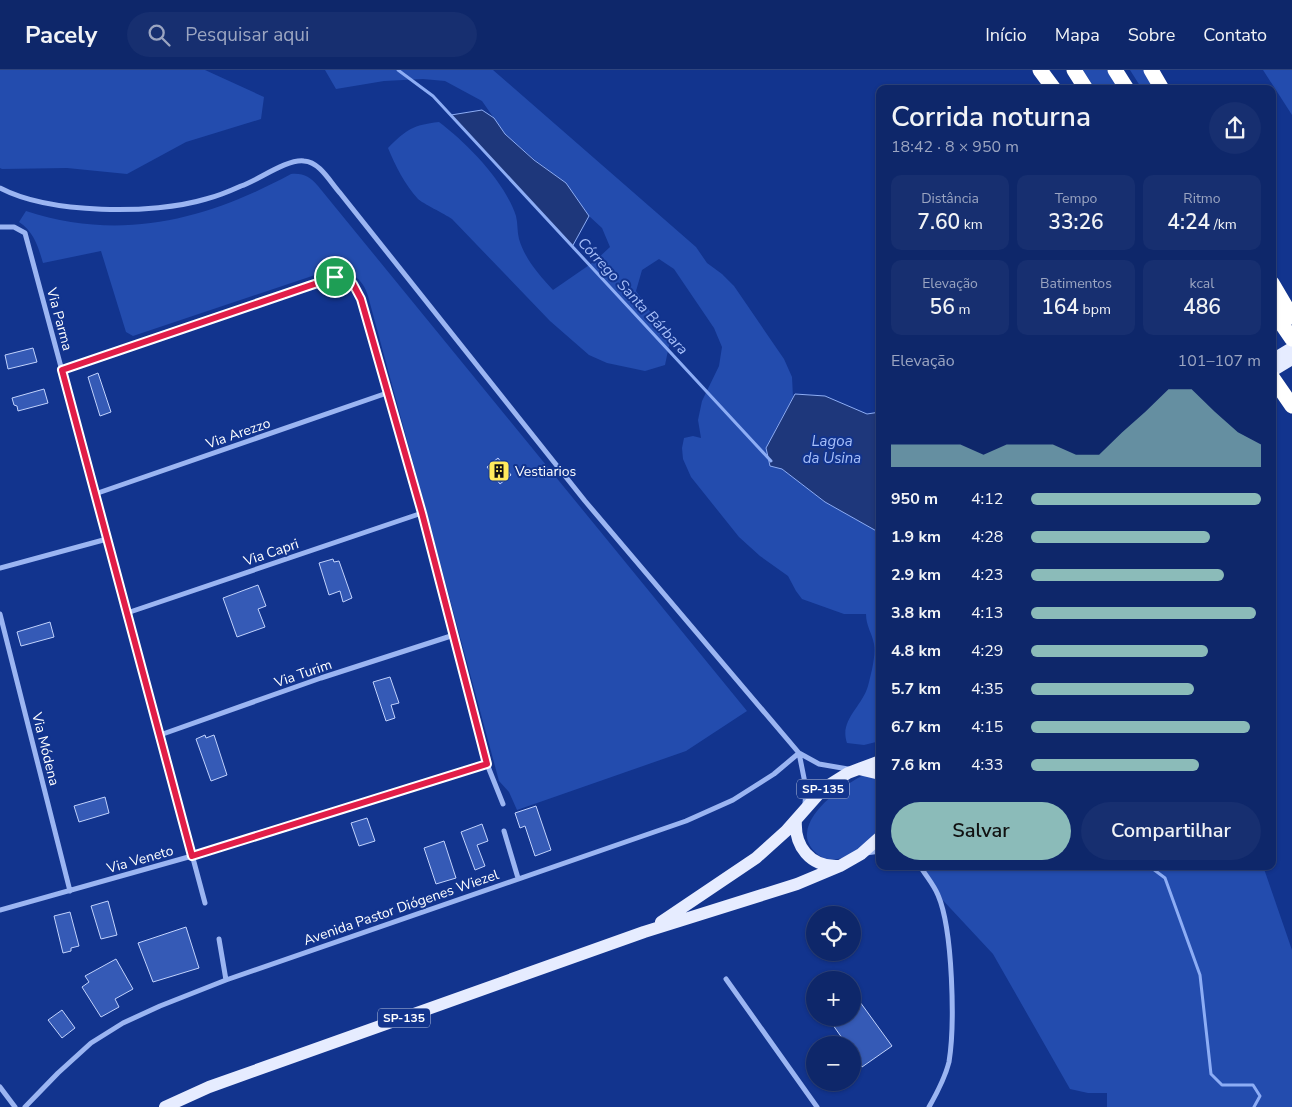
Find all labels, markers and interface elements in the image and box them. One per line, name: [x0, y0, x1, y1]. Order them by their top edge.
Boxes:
search box: [127, 12, 477, 57]
text: Pacely: [25, 19, 97, 51]
icon: search: [145, 21, 173, 49]
text: Pesquisar aqui: [185, 22, 309, 48]
text: Início: [985, 23, 1027, 47]
text: Mapa: [1055, 23, 1100, 47]
text: Sobre: [1128, 23, 1175, 47]
text: Contato: [1203, 23, 1267, 47]
text: Corrida noturna: [891, 98, 1091, 136]
button: share: [1209, 102, 1261, 154]
text: 18:42 · 8 × 950 m: [891, 136, 1019, 158]
text: Distância: [921, 189, 979, 208]
text: Tempo: [1055, 189, 1097, 208]
text: Ritmo: [1183, 189, 1221, 208]
text: 7.60: [917, 208, 960, 236]
text: 33:26: [1048, 208, 1104, 236]
text: 4:24: [1167, 208, 1210, 236]
text: km: [960, 215, 983, 234]
text: /km: [1210, 215, 1237, 234]
water label: Córrego Santa Bárbara: [573, 233, 693, 359]
pin: [314, 256, 356, 298]
icon: arrive: [321, 263, 349, 291]
text: Elevação: [922, 274, 978, 293]
text: Batimentos: [1040, 274, 1112, 293]
text: kcal: [1190, 274, 1214, 293]
street label: Via Parma: [42, 285, 77, 353]
text: 56: [930, 293, 955, 321]
text: 164: [1041, 293, 1079, 321]
text: 486: [1183, 293, 1221, 321]
text: m: [955, 300, 970, 319]
text: bpm: [1079, 300, 1111, 319]
text: Elevação: [891, 350, 955, 372]
text: 101–107 m: [1178, 350, 1261, 372]
street label: Via Arezzo: [202, 414, 273, 454]
water label: Lagoa da Usina: [803, 431, 861, 468]
building icon: Vestiarios: [487, 459, 511, 483]
place label: Vestiarios: [514, 462, 577, 481]
text: 950 m: [891, 488, 938, 510]
text: 4:12: [971, 488, 1003, 510]
text: 1.9 km: [891, 526, 941, 548]
text: 4:28: [971, 526, 1003, 548]
street label: Via Capri: [240, 534, 301, 571]
text: 2.9 km: [891, 564, 941, 586]
text: 4:23: [971, 564, 1003, 586]
text: 3.8 km: [891, 602, 941, 624]
text: 4:13: [971, 602, 1003, 624]
text: 4.8 km: [891, 640, 941, 662]
text: 4:29: [971, 640, 1003, 662]
street label: Via Turim: [271, 655, 334, 692]
text: 5.7 km: [891, 678, 941, 700]
text: 4:35: [971, 678, 1003, 700]
street label: Via Módena: [27, 710, 64, 788]
text: 6.7 km: [891, 716, 941, 738]
text: 4:15: [971, 716, 1003, 738]
text: 7.6 km: [891, 754, 941, 776]
text: 4:33: [971, 754, 1003, 776]
road number: SP-135: [797, 780, 849, 799]
button: Salvar: [891, 802, 1071, 860]
button: Compartilhar: [1081, 802, 1261, 860]
street label: Via Veneto: [104, 841, 176, 878]
street label: Avenida Pastor Diógenes Wiezel: [301, 865, 502, 950]
map controls: [806, 906, 861, 1091]
button: locate: [806, 906, 861, 961]
button: +: [806, 971, 861, 1026]
road number: SP-135: [378, 1008, 430, 1028]
button: −: [806, 1036, 861, 1091]

